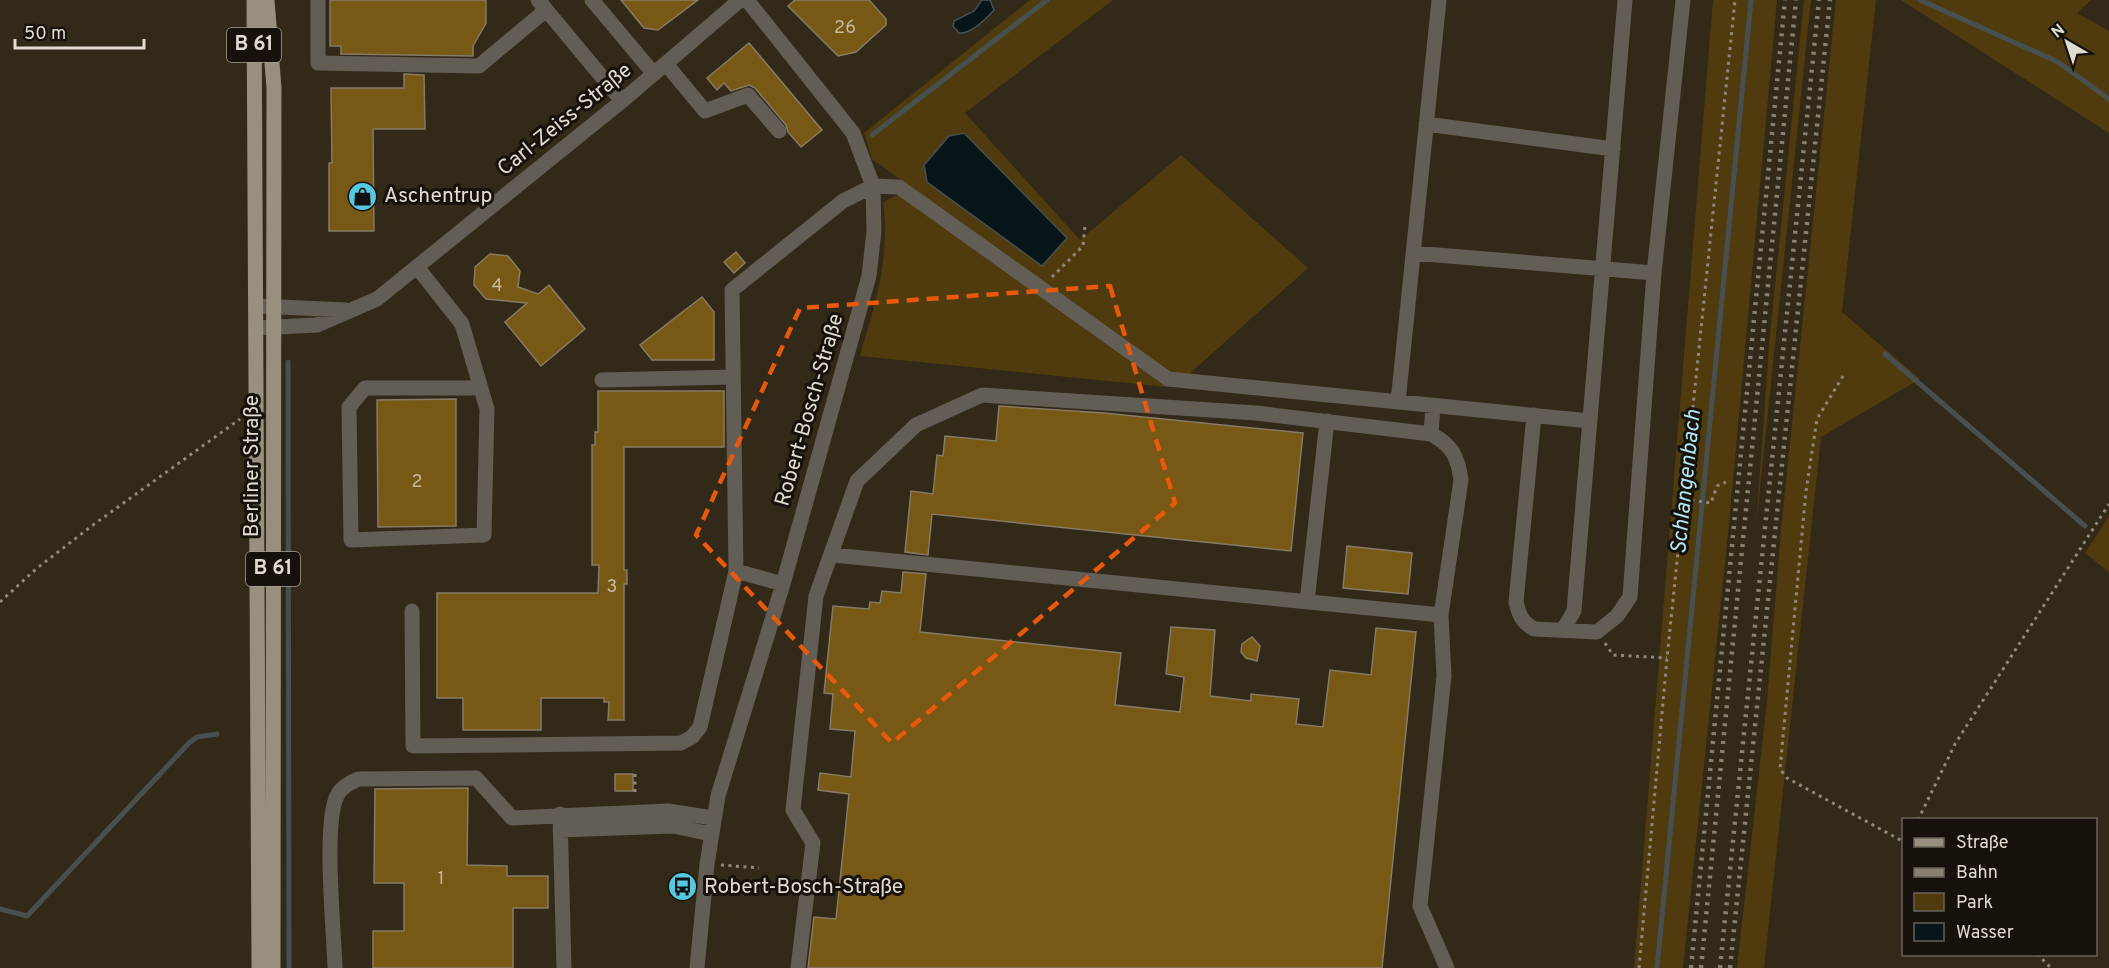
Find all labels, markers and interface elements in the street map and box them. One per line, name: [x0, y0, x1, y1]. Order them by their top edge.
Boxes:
scale bar: [15, 12, 144, 50]
north arrow: [2037, 12, 2097, 72]
house number: 26: [834, 17, 856, 40]
text: N: [2048, 21, 2070, 43]
text: 50 m: [24, 23, 66, 46]
road number: B 61: [227, 28, 281, 62]
street label: Carl-Zeiss-Straße: [492, 57, 638, 183]
shop icon: Aschentrup: [347, 180, 379, 212]
place label: Aschentrup: [384, 183, 492, 210]
house number: 4: [491, 275, 503, 298]
street label: Robert-Bosch-Straße: [770, 311, 850, 509]
street label: Berliner Straße: [239, 395, 266, 537]
water label: Schlangenbach: [1666, 408, 1708, 556]
house number: 2: [411, 471, 423, 494]
road number: B 61: [246, 552, 300, 586]
house number: 3: [607, 576, 617, 599]
legend: [1902, 818, 2097, 956]
text: Straße: [1956, 832, 2008, 855]
text: Bahn: [1956, 862, 1998, 885]
house number: 1: [438, 868, 444, 891]
bus stop icon: Robert-Bosch-Straße: [667, 871, 699, 903]
place label: Robert-Bosch-Straße: [704, 874, 903, 901]
text: Park: [1956, 892, 1993, 915]
text: Wasser: [1956, 922, 2014, 945]

